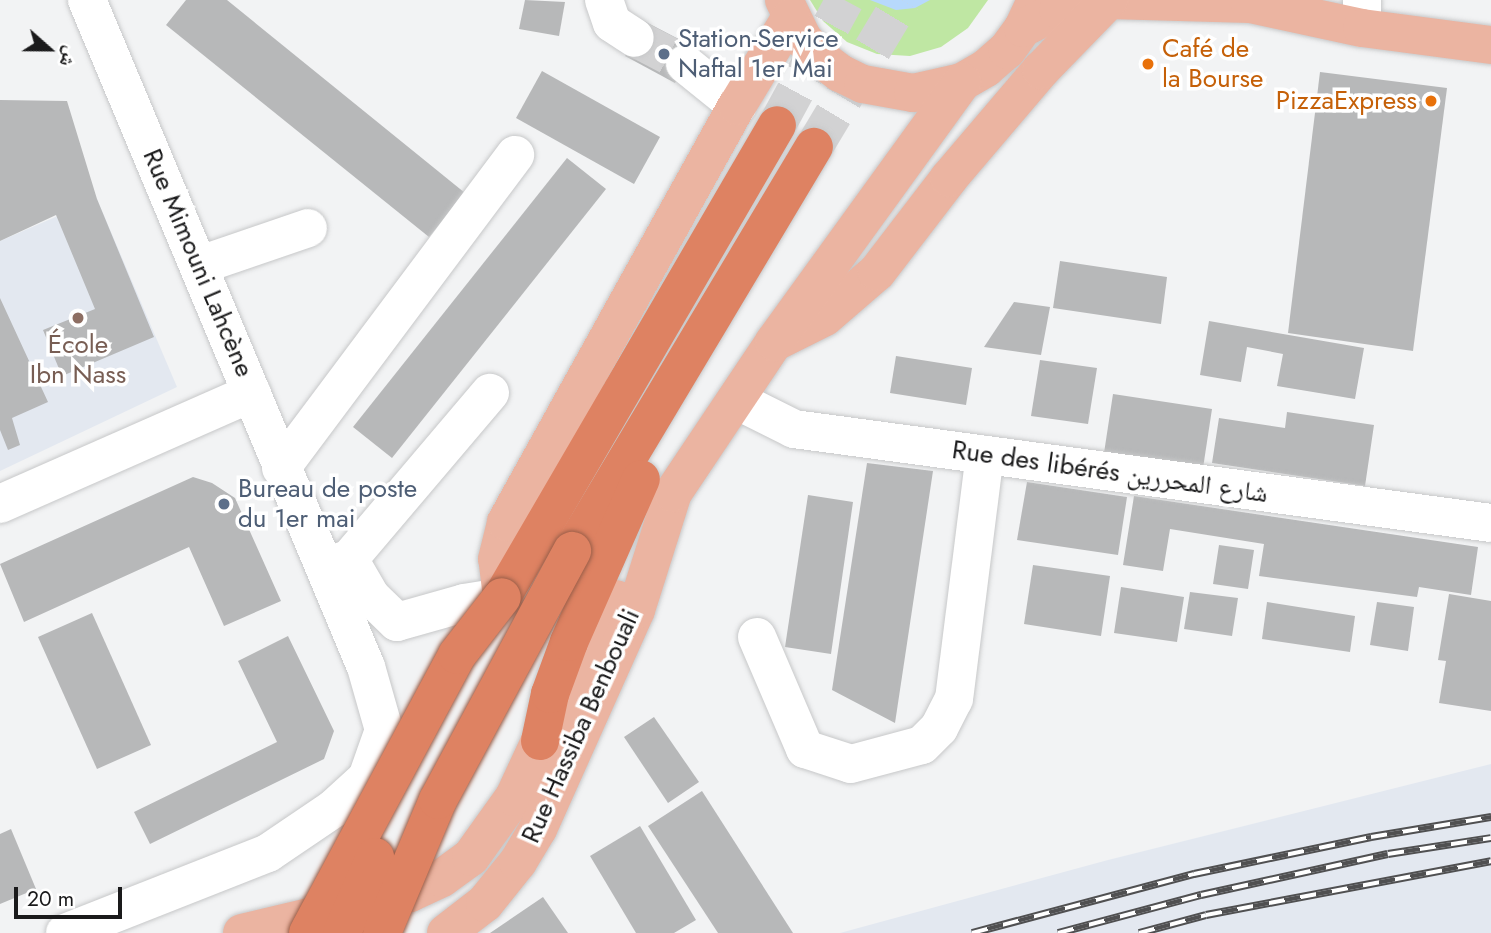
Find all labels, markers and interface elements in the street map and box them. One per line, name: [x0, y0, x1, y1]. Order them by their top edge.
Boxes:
north arrow: [14, 14, 84, 84]
place label: Station-Service Naftal 1er Mai: [678, 23, 839, 84]
place label: Café de la Bourse: [1162, 33, 1263, 94]
text: ش: [53, 42, 85, 71]
marker: Station-Service Naftal 1er Mai: [656, 46, 672, 62]
marker: Café de la Bourse: [1140, 56, 1156, 72]
place label: PizzaExpress: [1276, 85, 1417, 117]
marker: PizzaExpress: [1423, 93, 1439, 109]
street label: Rue Mimouni Lahcène: [136, 144, 260, 382]
marker: École Ibn Nass: [70, 310, 86, 326]
place label: École Ibn Nass: [30, 329, 126, 390]
street label: Rue des libérés شارع المحررين: [950, 434, 1270, 510]
place label: Bureau de poste du 1er mai: [238, 473, 417, 534]
marker: Bureau de poste du 1er mai: [216, 496, 232, 512]
street label: Rue Hassiba Benbouali: [515, 604, 647, 848]
scale bar: [18, 874, 126, 918]
text: 20 m: [27, 884, 74, 914]

